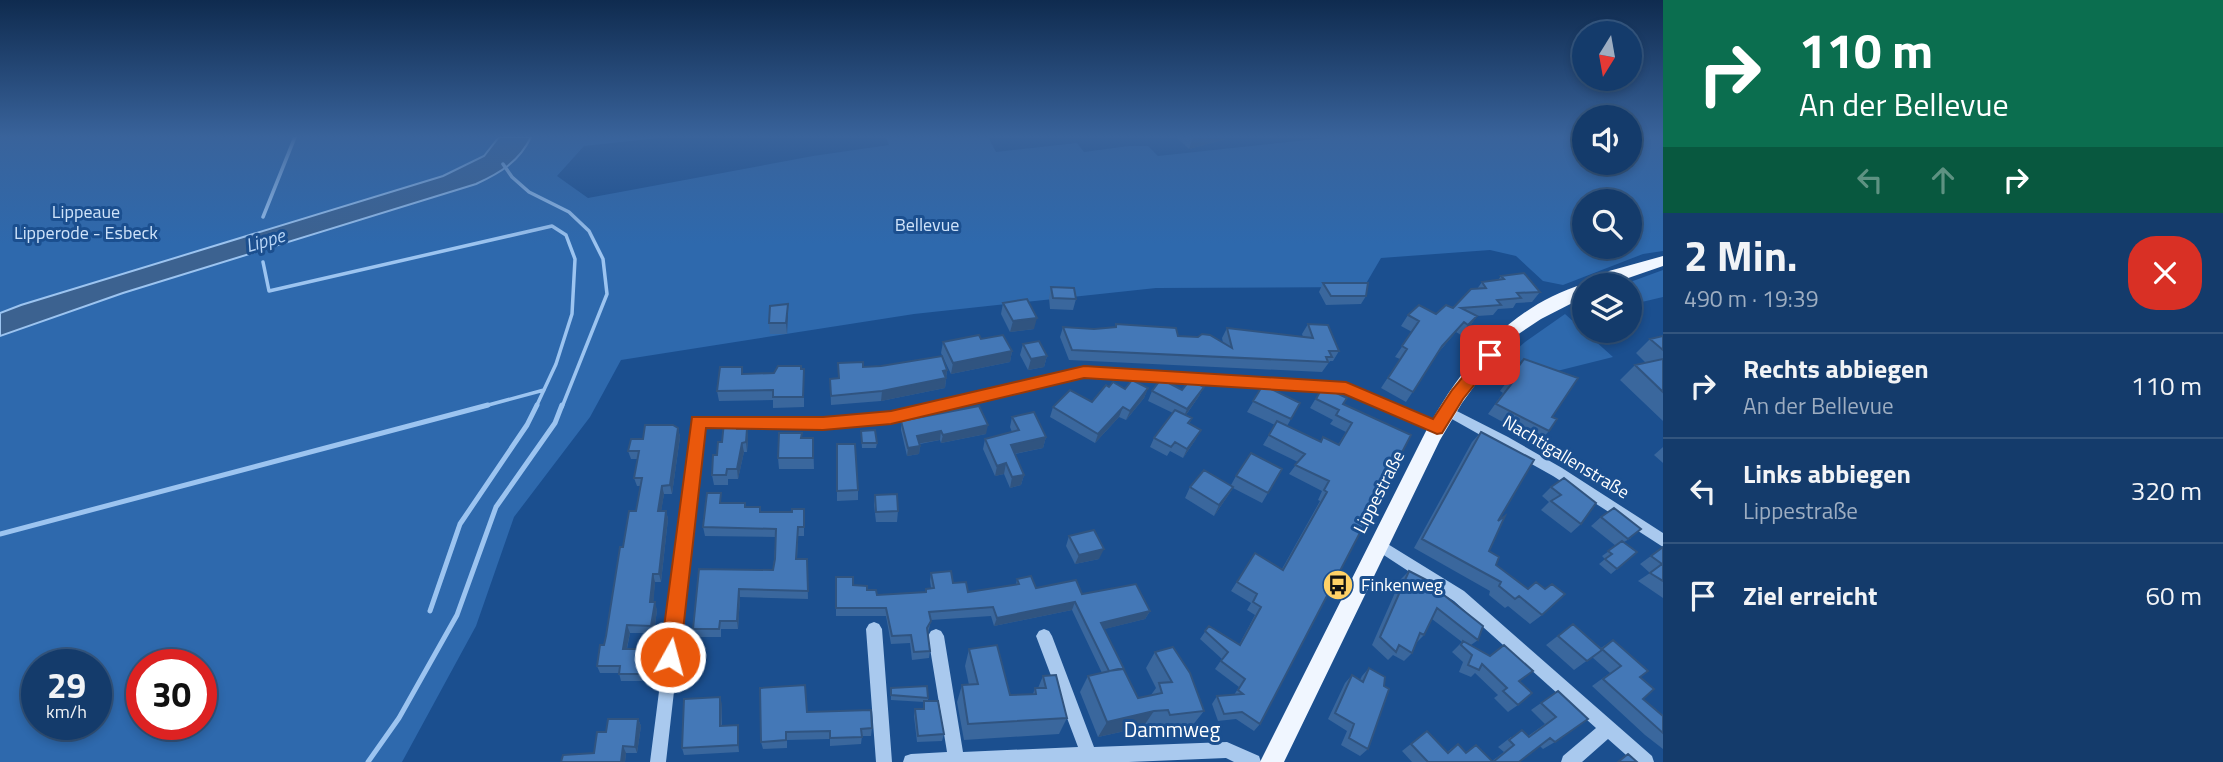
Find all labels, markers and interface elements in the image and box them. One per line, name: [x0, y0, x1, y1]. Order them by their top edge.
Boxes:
text: 110 m: [1799, 12, 1933, 87]
north arrow: [1572, 21, 1642, 91]
map controls: [1572, 21, 1642, 343]
icon: right: [1684, 28, 1775, 119]
text: An der Bellevue: [1799, 80, 2009, 128]
button: sound: [1572, 105, 1642, 175]
icon: left: [1851, 161, 1889, 199]
icon: ahead: [1924, 161, 1962, 199]
icon: right: [1997, 161, 2035, 199]
button: search: [1572, 189, 1642, 259]
park label: Lippeaue Lipperode - Esbeck: [14, 198, 158, 246]
park label: Bellevue: [895, 211, 959, 238]
water label: Lippe: [242, 219, 289, 259]
text: 2 Min.: [1684, 223, 1798, 287]
button: close: [2128, 236, 2202, 310]
button: layers: [1572, 273, 1642, 343]
text: 490 m · 19:39: [1684, 281, 1819, 316]
pin: [1460, 325, 1520, 385]
icon: arrive: [1471, 336, 1509, 374]
text: Rechts abbiegen: [1743, 349, 1929, 388]
text: 110 m: [2131, 366, 2202, 405]
icon: right: [1684, 367, 1722, 405]
text: An der Bellevue: [1743, 388, 1894, 423]
street label: Nachtigallenstraße: [1498, 408, 1635, 505]
street label: Lippestraße: [1346, 446, 1411, 538]
text: Links abbiegen: [1743, 454, 1911, 493]
text: 320 m: [2131, 471, 2202, 510]
icon: left: [1684, 472, 1722, 510]
text: Lippestraße: [1743, 493, 1858, 528]
bus stop icon: Finkenweg: [1321, 568, 1355, 602]
place label: Finkenweg: [1361, 571, 1443, 598]
text: Ziel erreicht: [1743, 576, 1878, 615]
text: 60 m: [2145, 576, 2202, 615]
icon: arrive: [1684, 577, 1722, 615]
position arrow: [633, 620, 707, 694]
speed limit sign: 30: [126, 649, 217, 740]
text: 29: [47, 658, 86, 712]
text: km/h: [46, 698, 87, 725]
street label: Dammweg: [1124, 713, 1220, 745]

